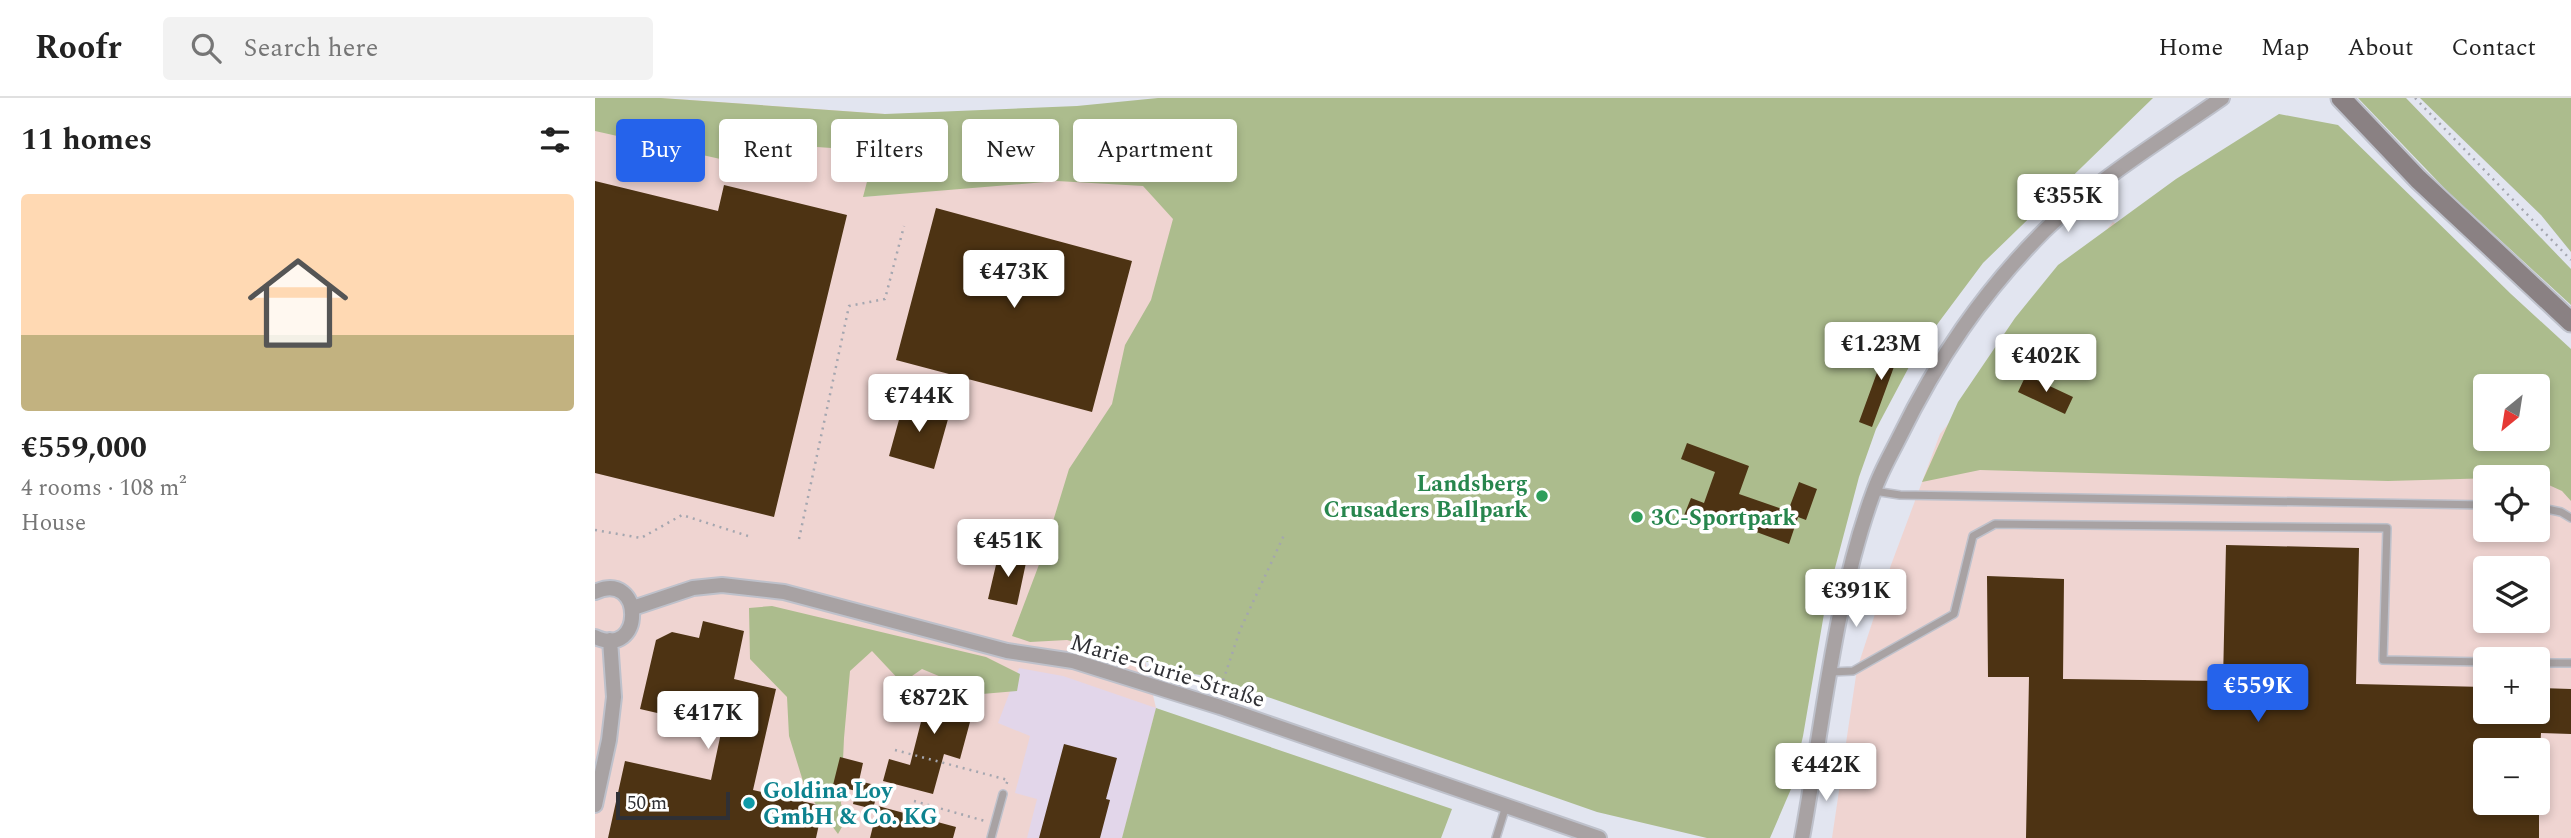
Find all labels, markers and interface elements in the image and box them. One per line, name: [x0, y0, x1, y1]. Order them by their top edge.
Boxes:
search box: [163, 17, 653, 80]
text: Roofr: [35, 23, 121, 73]
text: Search here: [243, 28, 378, 68]
icon: search: [187, 29, 225, 67]
text: Home: [2158, 30, 2223, 66]
text: Map: [2261, 30, 2309, 66]
text: About: [2347, 30, 2413, 66]
text: Contact: [2451, 30, 2536, 66]
text: 11 homes: [21, 117, 152, 163]
chip: Buy: [616, 119, 705, 182]
chip: Rent: [719, 119, 817, 182]
chip: Filters: [831, 119, 948, 182]
chip: New: [962, 119, 1059, 182]
chip: Apartment: [1073, 119, 1237, 182]
icon: filters: [536, 121, 574, 159]
pin: €355K: [2019, 174, 2117, 234]
text: €355K: [2033, 179, 2103, 214]
icon: home: [235, 240, 361, 366]
pin: €473K: [965, 250, 1063, 310]
text: €473K: [979, 255, 1049, 290]
pin: €1.23M: [1824, 322, 1938, 382]
text: €1.23M: [1841, 327, 1921, 362]
pin: €402K: [1997, 334, 2095, 394]
text: €402K: [2011, 339, 2081, 374]
pin: €744K: [870, 374, 968, 434]
north arrow: [2473, 374, 2550, 452]
map controls: [2473, 374, 2550, 815]
text: €744K: [884, 379, 954, 414]
text: €559,000: [21, 425, 147, 471]
button: locate: [2473, 465, 2550, 542]
place label: Landsberg Crusaders Ballpark: [1324, 467, 1528, 528]
text: 4 rooms · 108 m²: [21, 471, 187, 506]
marker: Landsberg Crusaders Ballpark: [1534, 488, 1550, 504]
place label: 3C-Sportpark: [1651, 501, 1796, 536]
text: House: [21, 506, 86, 541]
marker: 3C-Sportpark: [1629, 509, 1645, 525]
pin: €451K: [959, 519, 1057, 579]
text: €451K: [973, 524, 1043, 559]
button: layers: [2473, 556, 2550, 633]
pin: €391K: [1807, 570, 1905, 629]
text: €391K: [1821, 574, 1891, 609]
street label: Marie-Curie-Straße: [1066, 625, 1269, 718]
button: +: [2473, 647, 2550, 724]
pin: €559K: [2209, 664, 2307, 724]
text: €559K: [2223, 669, 2293, 704]
pin: €872K: [885, 676, 983, 736]
text: €872K: [899, 681, 969, 716]
pin: €417K: [659, 692, 757, 751]
text: €417K: [673, 696, 743, 731]
button: −: [2473, 738, 2550, 815]
pin: €442K: [1777, 744, 1875, 803]
text: €442K: [1791, 748, 1861, 783]
place label: Goldina Loy GmbH & Co. KG: [763, 774, 938, 835]
scale bar: [616, 789, 730, 821]
text: 50 m: [627, 789, 667, 818]
marker: Goldina Loy GmbH & Co. KG: [741, 795, 757, 811]

